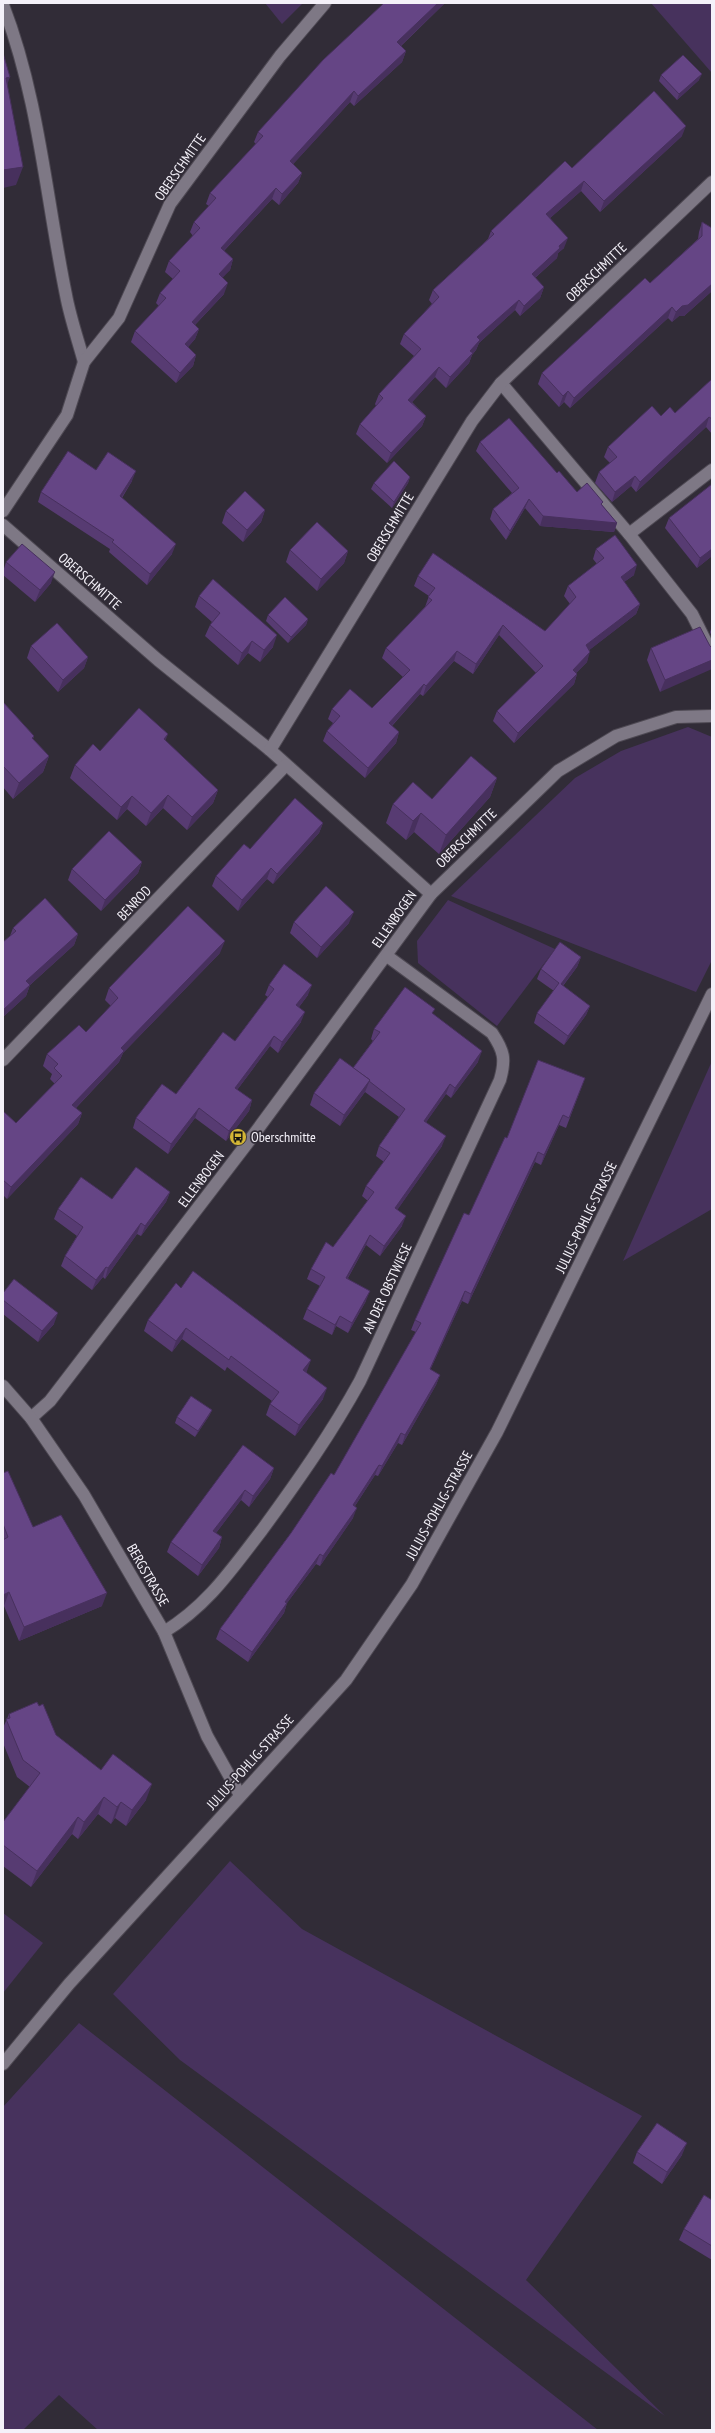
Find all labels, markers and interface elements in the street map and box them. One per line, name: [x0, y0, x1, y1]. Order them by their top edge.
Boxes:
street label: OBERSCHMITTE: [150, 130, 210, 204]
street label: OBERSCHMITTE: [562, 238, 630, 306]
street label: OBERSCHMITTE: [362, 489, 418, 565]
street label: OBERSCHMITTE: [55, 549, 125, 613]
street label: OBERSCHMITTE: [432, 804, 500, 872]
street label: BENROD: [113, 882, 155, 924]
street label: ELLENBOGEN: [368, 887, 420, 951]
bus stop icon: Oberschmitte: [228, 1127, 248, 1147]
place label: Oberschmitte: [251, 1128, 316, 1146]
street label: ELLENBOGEN: [174, 1147, 228, 1211]
street label: JULIUS-POHLIG-STRASSE: [551, 1158, 621, 1277]
street label: AN DER OBSTWIESE: [358, 1240, 416, 1336]
street label: JULIUS-POHLIG-STRASSE: [401, 1447, 476, 1563]
street label: BERGSTRASSE: [123, 1541, 173, 1609]
street label: JULIUS-POHLIG-STRASSE: [202, 1711, 297, 1814]

